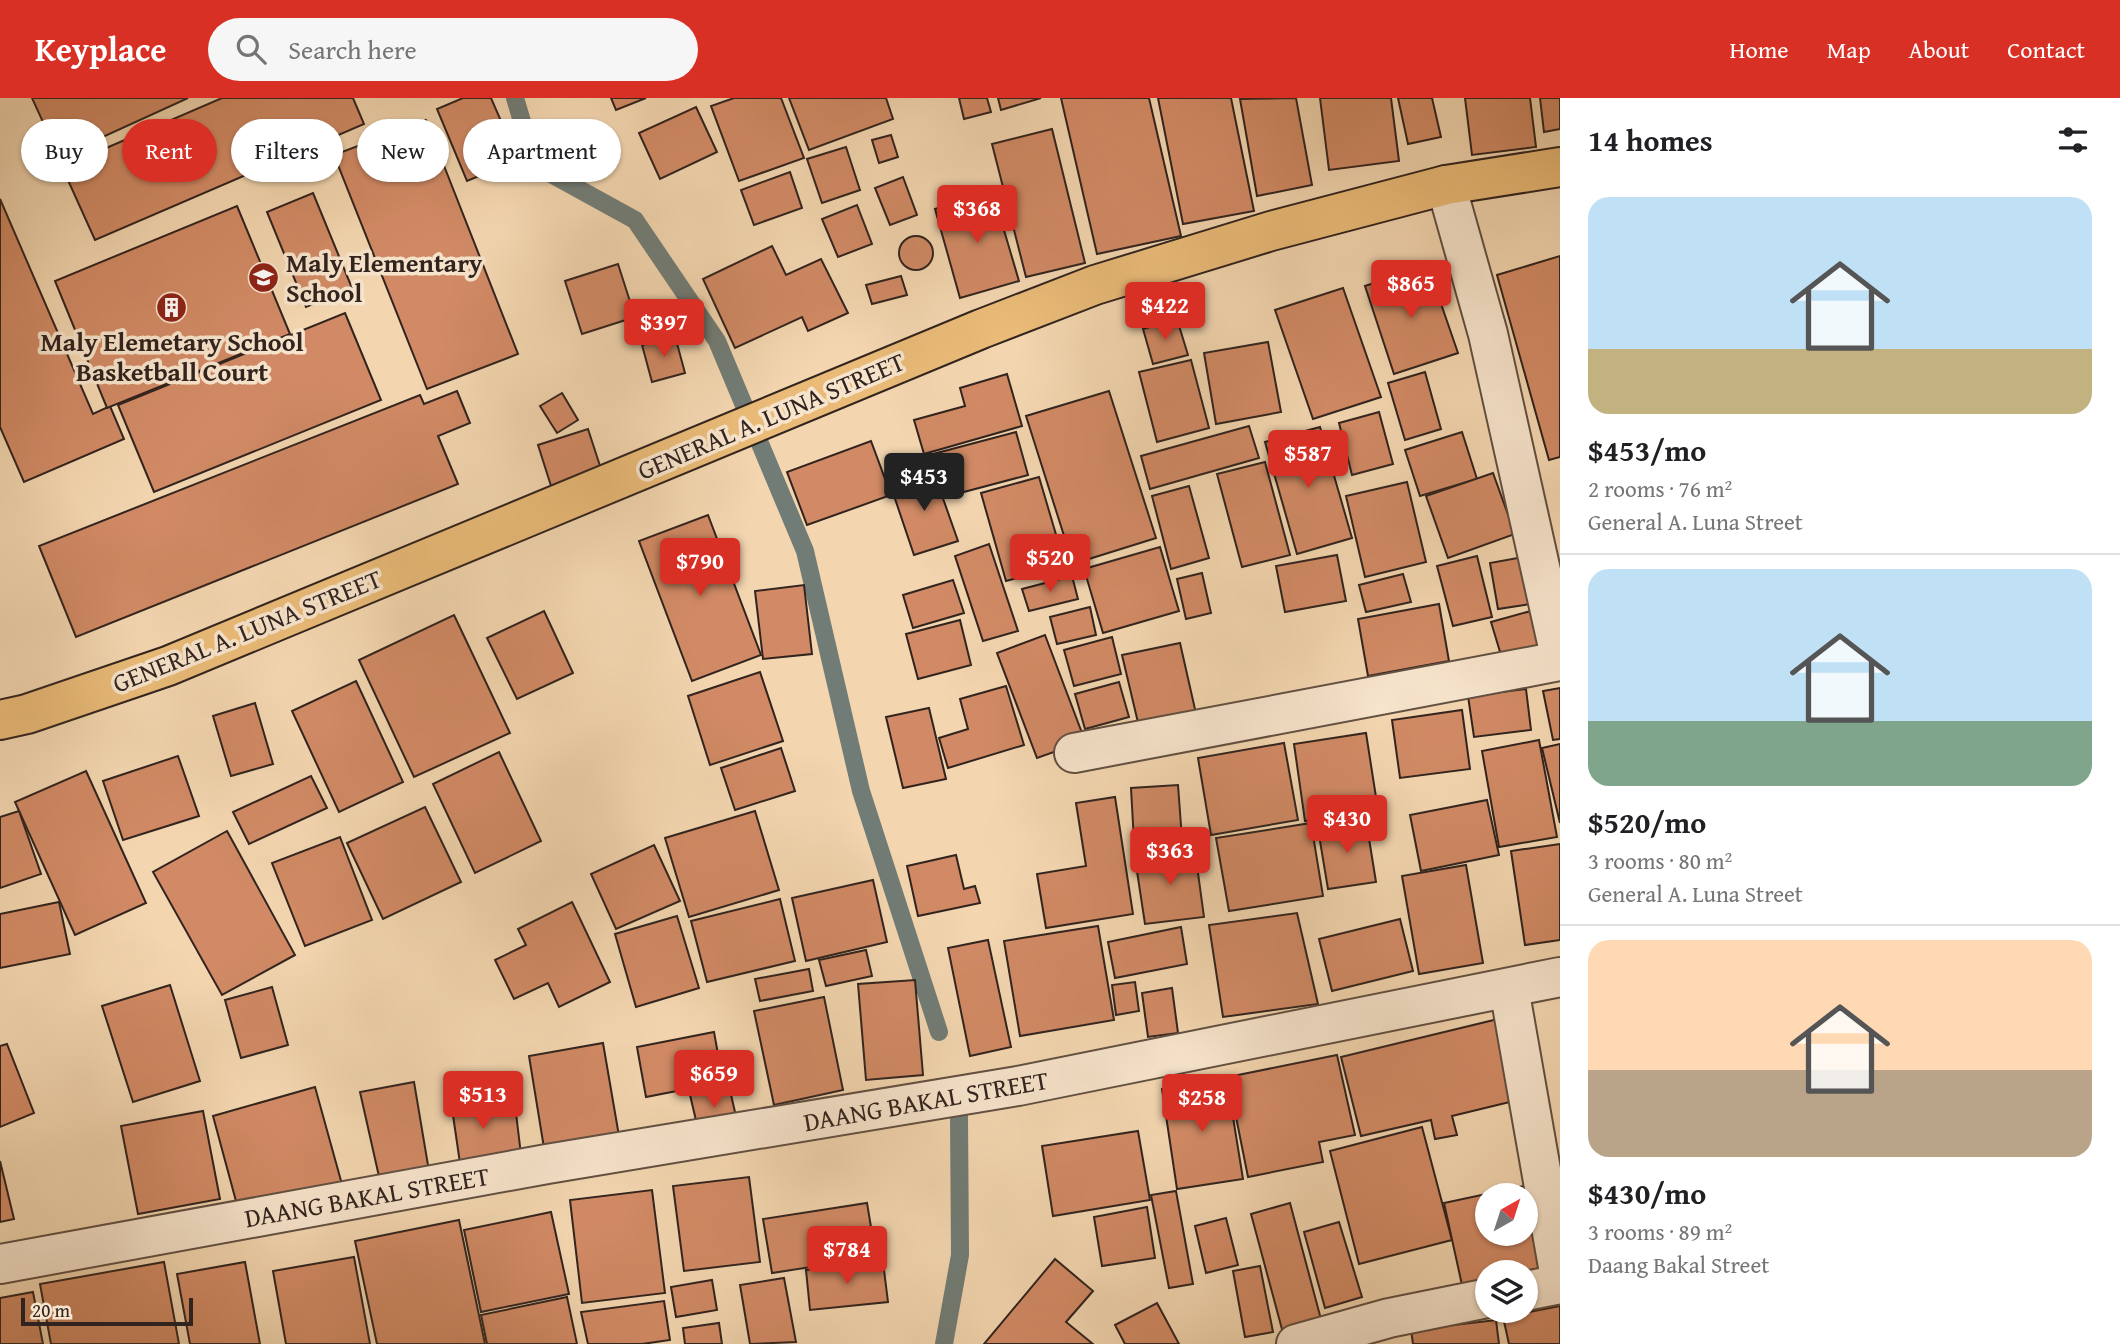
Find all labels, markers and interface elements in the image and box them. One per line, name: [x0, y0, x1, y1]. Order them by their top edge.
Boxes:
search box: [208, 18, 698, 81]
text: Keyplace: [35, 25, 166, 73]
icon: search: [232, 30, 270, 68]
text: Search here: [288, 30, 417, 69]
text: Home: [1730, 32, 1789, 67]
text: Map: [1827, 32, 1871, 67]
text: About: [1909, 32, 1969, 67]
text: Contact: [2007, 32, 2085, 67]
text: 14 homes: [1588, 118, 1713, 162]
chip: Buy: [21, 119, 108, 182]
chip: Rent: [122, 119, 217, 182]
chip: Filters: [231, 119, 343, 182]
chip: New: [357, 119, 449, 182]
chip: Apartment: [463, 119, 621, 182]
icon: filters: [2054, 121, 2092, 159]
pin: $368: [936, 186, 1018, 245]
text: $368: [953, 191, 1001, 224]
place label: Maly Elementary School: [286, 243, 483, 312]
icon: home: [1777, 243, 1903, 369]
pin: $865: [1370, 260, 1452, 320]
school or university icon: Maly Elementary School: [246, 261, 280, 295]
text: $865: [1387, 266, 1435, 299]
pin: $422: [1124, 282, 1206, 342]
text: $422: [1141, 288, 1189, 321]
building icon: Maly Elemetary School Basketball Court: [155, 290, 189, 324]
pin: $397: [623, 300, 705, 359]
text: $397: [640, 305, 688, 338]
place label: Maly Elemetary School Basketball Court: [40, 322, 304, 391]
street label: GENERAL A. LUNA STREET: [631, 341, 911, 490]
text: $453/mo: [1588, 428, 1706, 472]
pin: $587: [1267, 430, 1349, 490]
text: $587: [1284, 436, 1332, 469]
pin: $453: [883, 454, 965, 513]
text: $453: [900, 459, 948, 492]
text: 2 rooms · 76 m²: [1588, 472, 1732, 505]
text: General A. Luna Street: [1588, 505, 1803, 538]
pin: $520: [1009, 534, 1091, 594]
pin: $790: [659, 538, 741, 598]
text: $520: [1026, 540, 1074, 573]
text: $790: [676, 544, 724, 577]
street label: GENERAL A. LUNA STREET: [106, 559, 388, 702]
icon: home: [1777, 615, 1903, 741]
pin: $430: [1306, 796, 1388, 855]
text: $520/mo: [1588, 800, 1706, 844]
text: $430: [1323, 801, 1371, 834]
pin: $363: [1129, 828, 1211, 887]
text: $363: [1146, 833, 1194, 866]
text: 3 rooms · 80 m²: [1588, 844, 1732, 877]
text: General A. Luna Street: [1588, 877, 1803, 910]
icon: home: [1777, 986, 1903, 1112]
pin: $659: [673, 1051, 755, 1110]
text: $659: [690, 1056, 738, 1089]
street label: DAANG BAKAL STREET: [801, 1060, 1052, 1141]
pin: $513: [442, 1072, 524, 1131]
pin: $258: [1161, 1074, 1243, 1134]
text: $513: [459, 1077, 507, 1110]
text: $258: [1178, 1080, 1226, 1113]
street label: DAANG BAKAL STREET: [242, 1156, 493, 1237]
text: $430/mo: [1588, 1171, 1706, 1215]
north arrow: [1475, 1183, 1538, 1246]
map controls: [1475, 1183, 1538, 1323]
text: 3 rooms · 89 m²: [1588, 1215, 1732, 1248]
pin: $784: [806, 1226, 888, 1286]
text: $784: [823, 1232, 871, 1265]
text: Daang Bakal Street: [1588, 1248, 1769, 1281]
button: layers: [1475, 1260, 1538, 1323]
scale bar: [21, 1295, 192, 1327]
text: 20 m: [32, 1296, 70, 1324]

